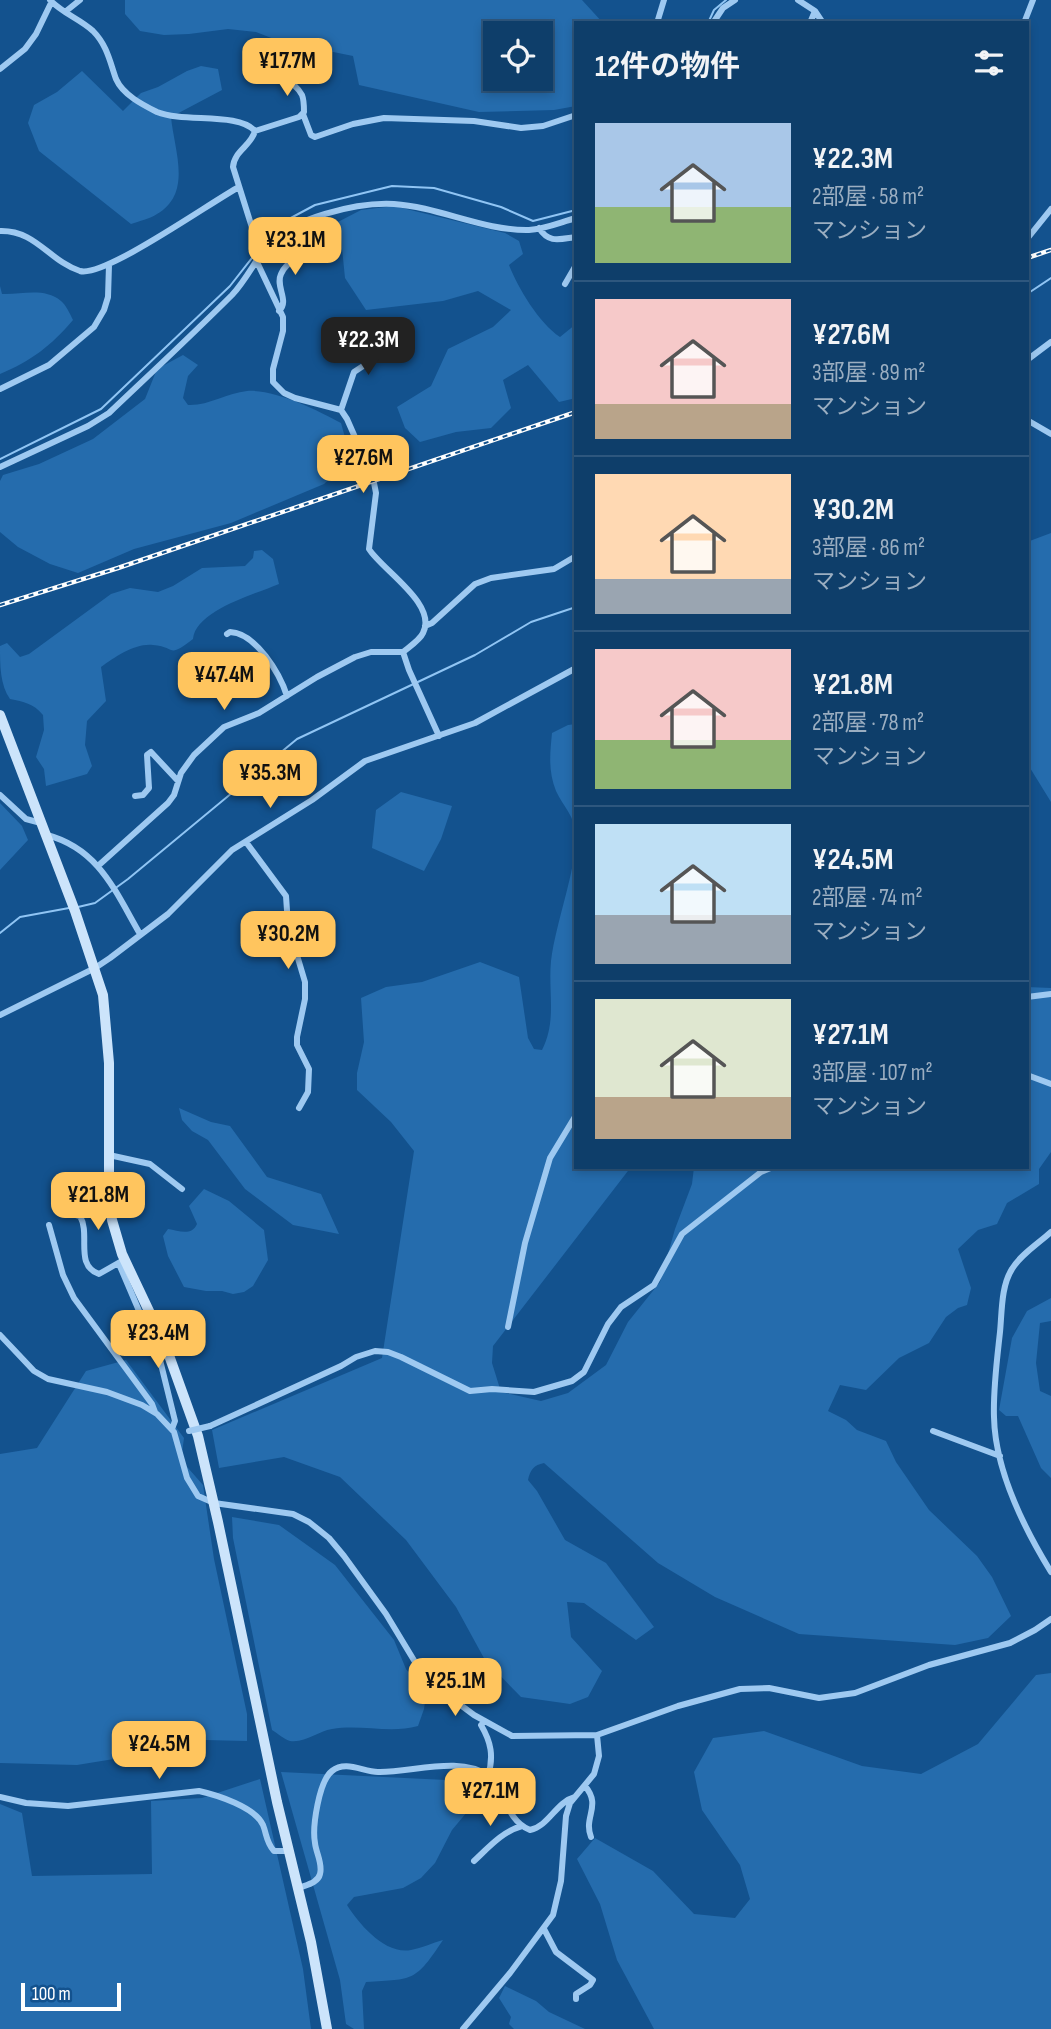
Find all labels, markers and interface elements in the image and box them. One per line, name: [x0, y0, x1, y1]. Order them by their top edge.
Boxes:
map controls: [483, 21, 553, 91]
button: locate: [483, 21, 553, 91]
pin: ¥17.7M: [230, 38, 344, 98]
icon: filters: [970, 44, 1008, 82]
text: ¥17.7M: [258, 47, 316, 75]
text: 12件の物件: [595, 49, 740, 85]
text: ¥22.3M: [812, 141, 893, 177]
icon: home: [651, 151, 735, 235]
text: 2部屋 · 58 m²: [812, 183, 924, 211]
text: マンション: [812, 217, 927, 245]
pin: ¥23.1M: [238, 218, 352, 277]
text: ¥23.1M: [264, 226, 326, 254]
text: ¥27.6M: [812, 317, 890, 353]
pin: ¥22.3M: [311, 318, 425, 377]
text: ¥22.3M: [337, 326, 399, 354]
icon: home: [651, 327, 735, 411]
text: 3部屋 · 89 m²: [812, 359, 925, 387]
text: マンション: [812, 393, 927, 421]
pin: ¥27.6M: [306, 435, 420, 495]
text: ¥27.6M: [333, 444, 393, 472]
text: ¥30.2M: [812, 492, 894, 528]
icon: home: [651, 502, 735, 586]
text: 3部屋 · 86 m²: [812, 534, 925, 562]
text: マンション: [812, 568, 927, 596]
pin: ¥47.4M: [167, 652, 281, 712]
text: ¥47.4M: [194, 661, 254, 689]
text: ¥21.8M: [812, 667, 893, 703]
icon: home: [651, 677, 735, 761]
text: 2部屋 · 78 m²: [812, 709, 924, 737]
text: マンション: [812, 743, 927, 771]
pin: ¥35.3M: [213, 750, 327, 810]
text: ¥35.3M: [239, 759, 301, 787]
text: ¥24.5M: [812, 842, 893, 878]
icon: home: [651, 852, 735, 936]
text: 2部屋 · 74 m²: [812, 884, 923, 912]
pin: ¥30.2M: [231, 912, 345, 971]
text: マンション: [812, 918, 927, 946]
text: ¥30.2M: [257, 920, 319, 948]
text: ¥27.1M: [812, 1017, 889, 1053]
icon: home: [651, 1027, 735, 1111]
text: 3部屋 · 107 m²: [812, 1059, 933, 1087]
text: マンション: [812, 1093, 927, 1121]
pin: ¥21.8M: [41, 1172, 155, 1232]
text: ¥21.8M: [67, 1181, 129, 1209]
pin: ¥23.4M: [101, 1310, 215, 1370]
text: ¥23.4M: [127, 1319, 189, 1347]
pin: ¥25.1M: [398, 1658, 512, 1718]
text: ¥25.1M: [425, 1667, 485, 1695]
pin: ¥24.5M: [102, 1722, 216, 1781]
text: ¥24.5M: [128, 1730, 190, 1758]
pin: ¥27.1M: [433, 1769, 547, 1828]
text: ¥27.1M: [461, 1777, 519, 1805]
scale bar: [21, 1980, 121, 2012]
text: 100 m: [32, 1983, 71, 2006]

